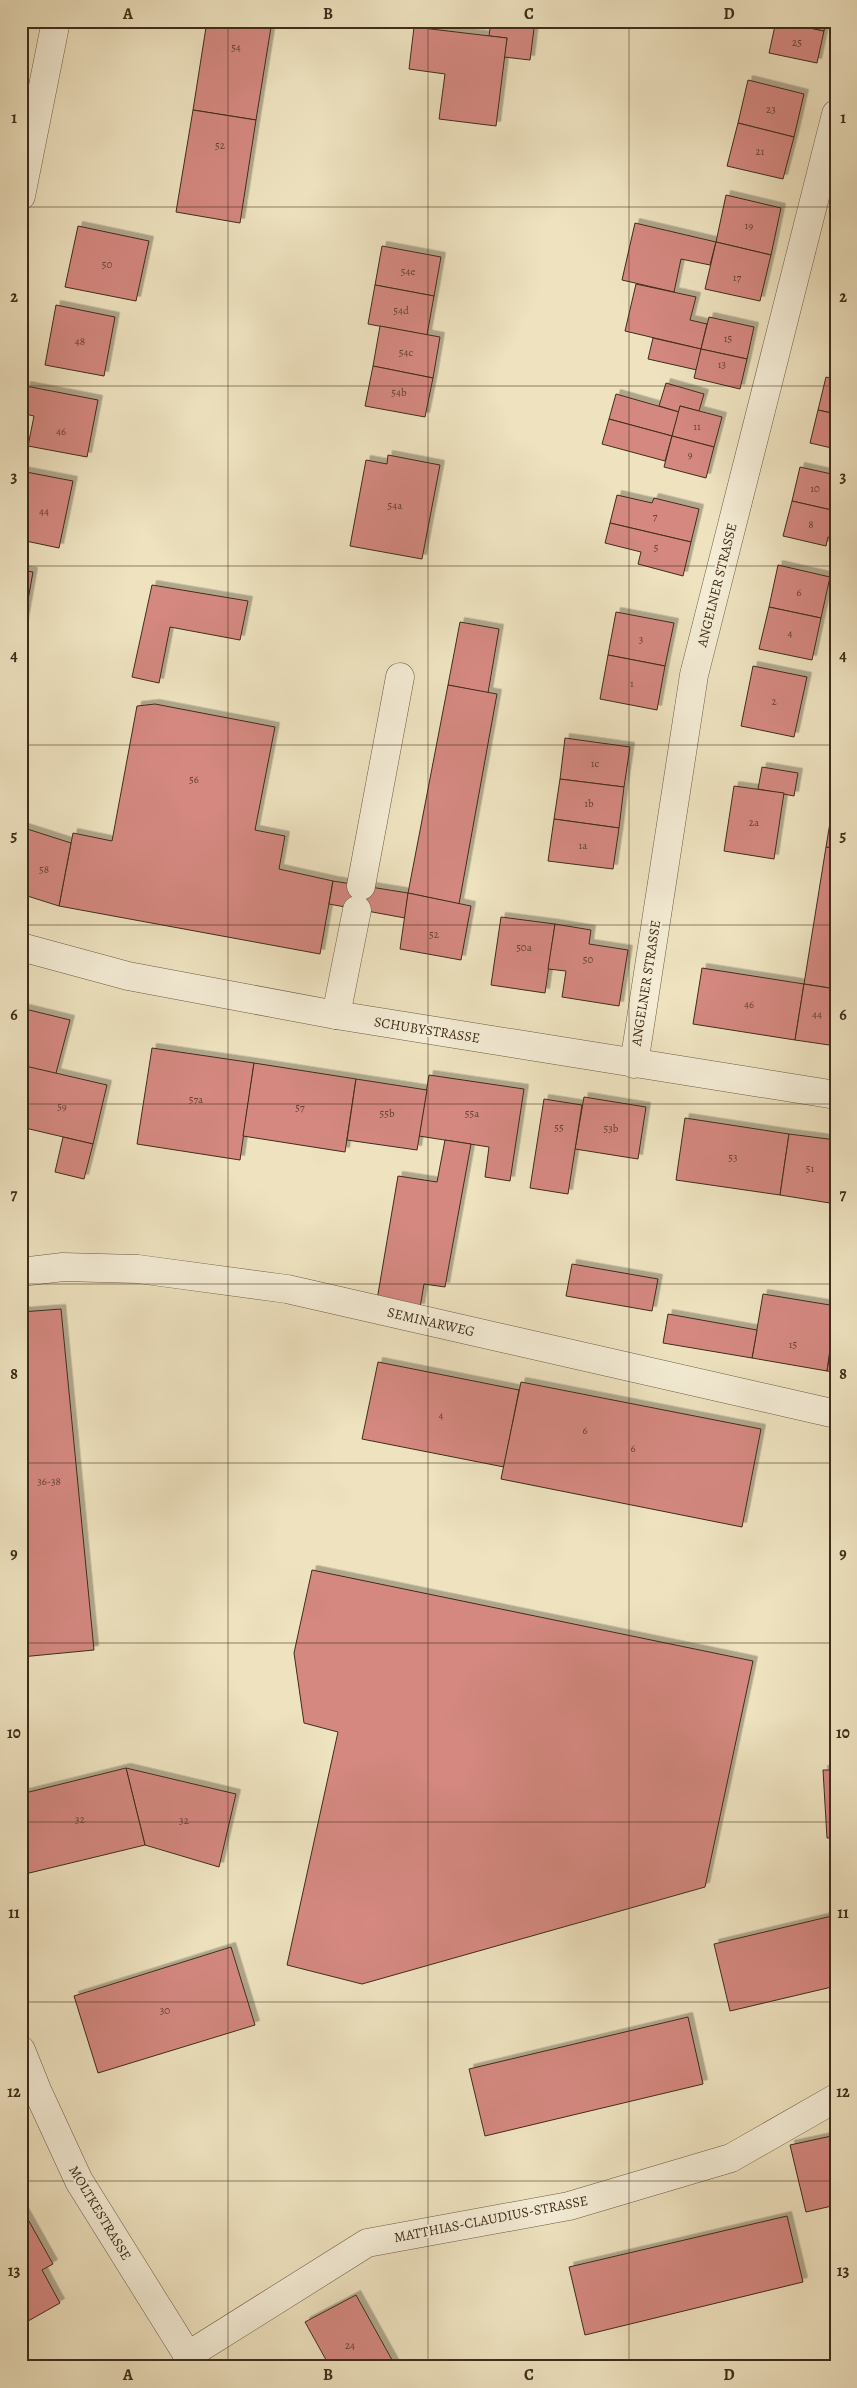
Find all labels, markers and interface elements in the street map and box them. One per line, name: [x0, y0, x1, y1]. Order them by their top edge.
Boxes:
text: A: [122, 3, 134, 25]
text: B: [323, 3, 333, 25]
text: C: [524, 3, 534, 25]
text: D: [723, 3, 735, 25]
house number: 25: [792, 35, 802, 50]
house number: 54: [231, 40, 241, 55]
house number: 23: [766, 102, 776, 117]
text: 1: [11, 107, 17, 129]
text: 1: [840, 107, 846, 129]
house number: 52: [215, 138, 225, 153]
house number: 21: [756, 144, 765, 159]
house number: 19: [745, 218, 753, 233]
house number: 50: [102, 257, 112, 272]
house number: 54e: [401, 264, 415, 279]
house number: 17: [733, 270, 742, 285]
text: 2: [10, 286, 18, 308]
text: 2: [839, 286, 847, 308]
house number: 54d: [393, 303, 409, 318]
house number: 15: [724, 331, 733, 346]
house number: 48: [75, 334, 85, 349]
house number: 54c: [399, 345, 414, 360]
house number: 13: [718, 357, 726, 372]
house number: 54b: [391, 385, 407, 400]
house number: 11: [693, 419, 701, 434]
house number: 46: [56, 424, 66, 439]
house number: 9: [687, 447, 693, 462]
text: 3: [11, 466, 18, 488]
text: 3: [840, 466, 847, 488]
house number: 10: [810, 481, 820, 496]
house number: 54a: [388, 498, 403, 513]
house number: 44: [39, 504, 49, 519]
house number: 7: [653, 509, 658, 524]
house number: 8: [808, 517, 814, 532]
street label: ANGELNER STRASSE: [692, 521, 742, 650]
house number: 5: [654, 540, 659, 555]
house number: 6: [796, 585, 802, 600]
house number: 4: [788, 626, 793, 641]
house number: 3: [639, 632, 643, 647]
text: 4: [10, 645, 18, 667]
text: 4: [839, 645, 847, 667]
house number: 1: [630, 676, 634, 691]
house number: 2: [771, 694, 777, 709]
house number: 1c: [591, 756, 600, 771]
house number: 56: [189, 772, 199, 787]
house number: 1b: [584, 796, 594, 811]
house number: 2a: [749, 815, 760, 830]
text: 5: [11, 825, 18, 847]
text: 5: [840, 825, 847, 847]
house number: 1a: [579, 838, 588, 853]
house number: 58: [39, 862, 49, 877]
street label: ANGELNER STRASSE: [627, 919, 665, 1048]
house number: 52: [429, 927, 439, 942]
house number: 50a: [516, 940, 533, 955]
house number: 50: [583, 952, 593, 967]
house number: 46: [744, 997, 754, 1012]
text: 6: [10, 1004, 18, 1026]
text: 6: [839, 1004, 847, 1026]
house number: 44: [812, 1007, 822, 1022]
street label: SCHUBYSTRASSE: [373, 1012, 481, 1048]
house number: 57a: [189, 1092, 204, 1107]
house number: 59: [57, 1099, 67, 1114]
house number: 57: [295, 1100, 305, 1115]
house number: 55b: [379, 1106, 395, 1121]
house number: 55a: [465, 1106, 480, 1121]
house number: 55: [554, 1120, 564, 1135]
house number: 53b: [604, 1121, 619, 1136]
house number: 53: [728, 1150, 738, 1165]
house number: 51: [806, 1161, 814, 1176]
text: 7: [11, 1184, 18, 1206]
text: 7: [840, 1184, 847, 1206]
street label: SEMINARWEG: [385, 1303, 477, 1341]
house number: 15: [789, 1337, 798, 1352]
text: 8: [10, 1363, 18, 1385]
text: 8: [839, 1363, 847, 1385]
house number: 4: [439, 1408, 444, 1423]
house number: 6: [582, 1423, 588, 1438]
house number: 6: [630, 1441, 636, 1456]
house number: 36-38: [37, 1474, 61, 1489]
text: 9: [10, 1543, 18, 1565]
text: 9: [839, 1543, 847, 1565]
text: 10: [7, 1722, 21, 1744]
text: 10: [836, 1722, 850, 1744]
house number: 32: [75, 1812, 85, 1827]
house number: 32: [179, 1813, 189, 1828]
text: 11: [8, 1902, 20, 1924]
text: 11: [837, 1902, 849, 1924]
house number: 30: [160, 2003, 170, 2018]
text: 12: [7, 2081, 21, 2103]
text: 12: [836, 2081, 850, 2103]
street label: MOLTKESTRASSE: [64, 2162, 136, 2264]
street label: MATTHIAS-CLAUDIUS-STRASSE: [392, 2191, 590, 2247]
text: 13: [8, 2260, 20, 2282]
text: 13: [837, 2260, 849, 2282]
house number: 24: [345, 2338, 355, 2353]
text: A: [122, 2364, 134, 2386]
text: B: [323, 2364, 333, 2386]
text: C: [524, 2364, 534, 2386]
text: D: [723, 2364, 735, 2386]

